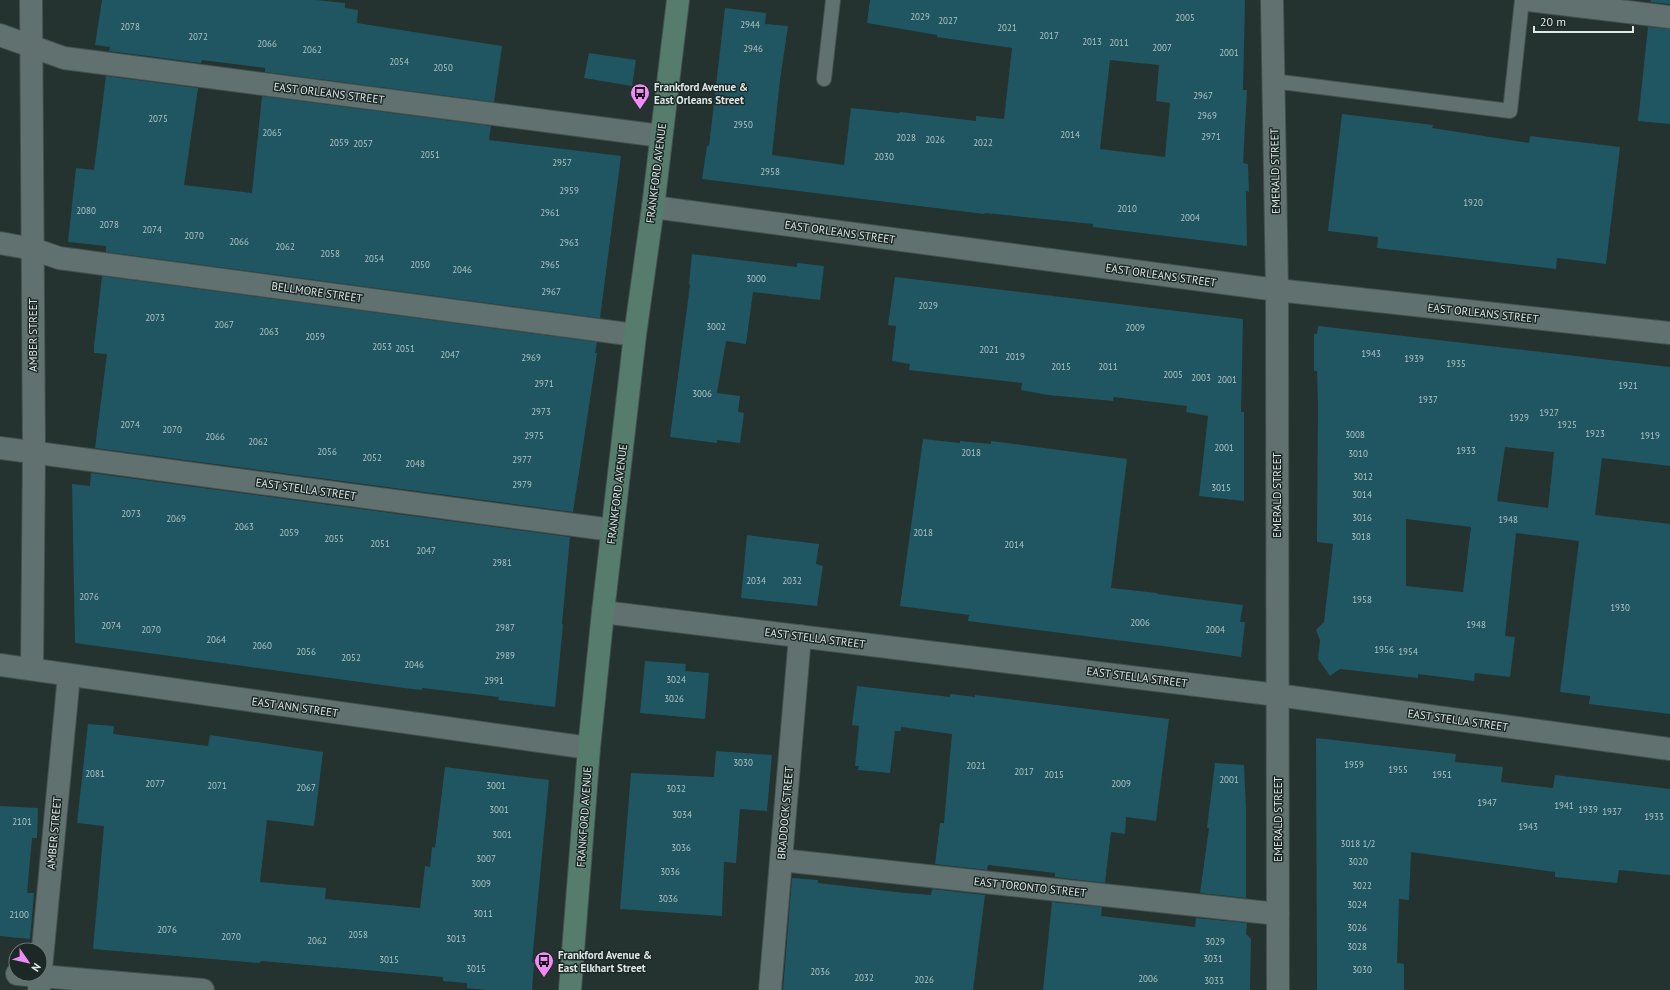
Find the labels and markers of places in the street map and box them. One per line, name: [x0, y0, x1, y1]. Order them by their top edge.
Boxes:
place label: Frankford Avenue & East Orleans Street: [654, 80, 748, 107]
bus stop icon: Frankford Avenue & East Orleans Street: [629, 82, 651, 110]
place label: Frankford Avenue & East Elkhart Street: [558, 948, 652, 975]
bus stop icon: Frankford Avenue & East Elkhart Street: [533, 950, 555, 978]

